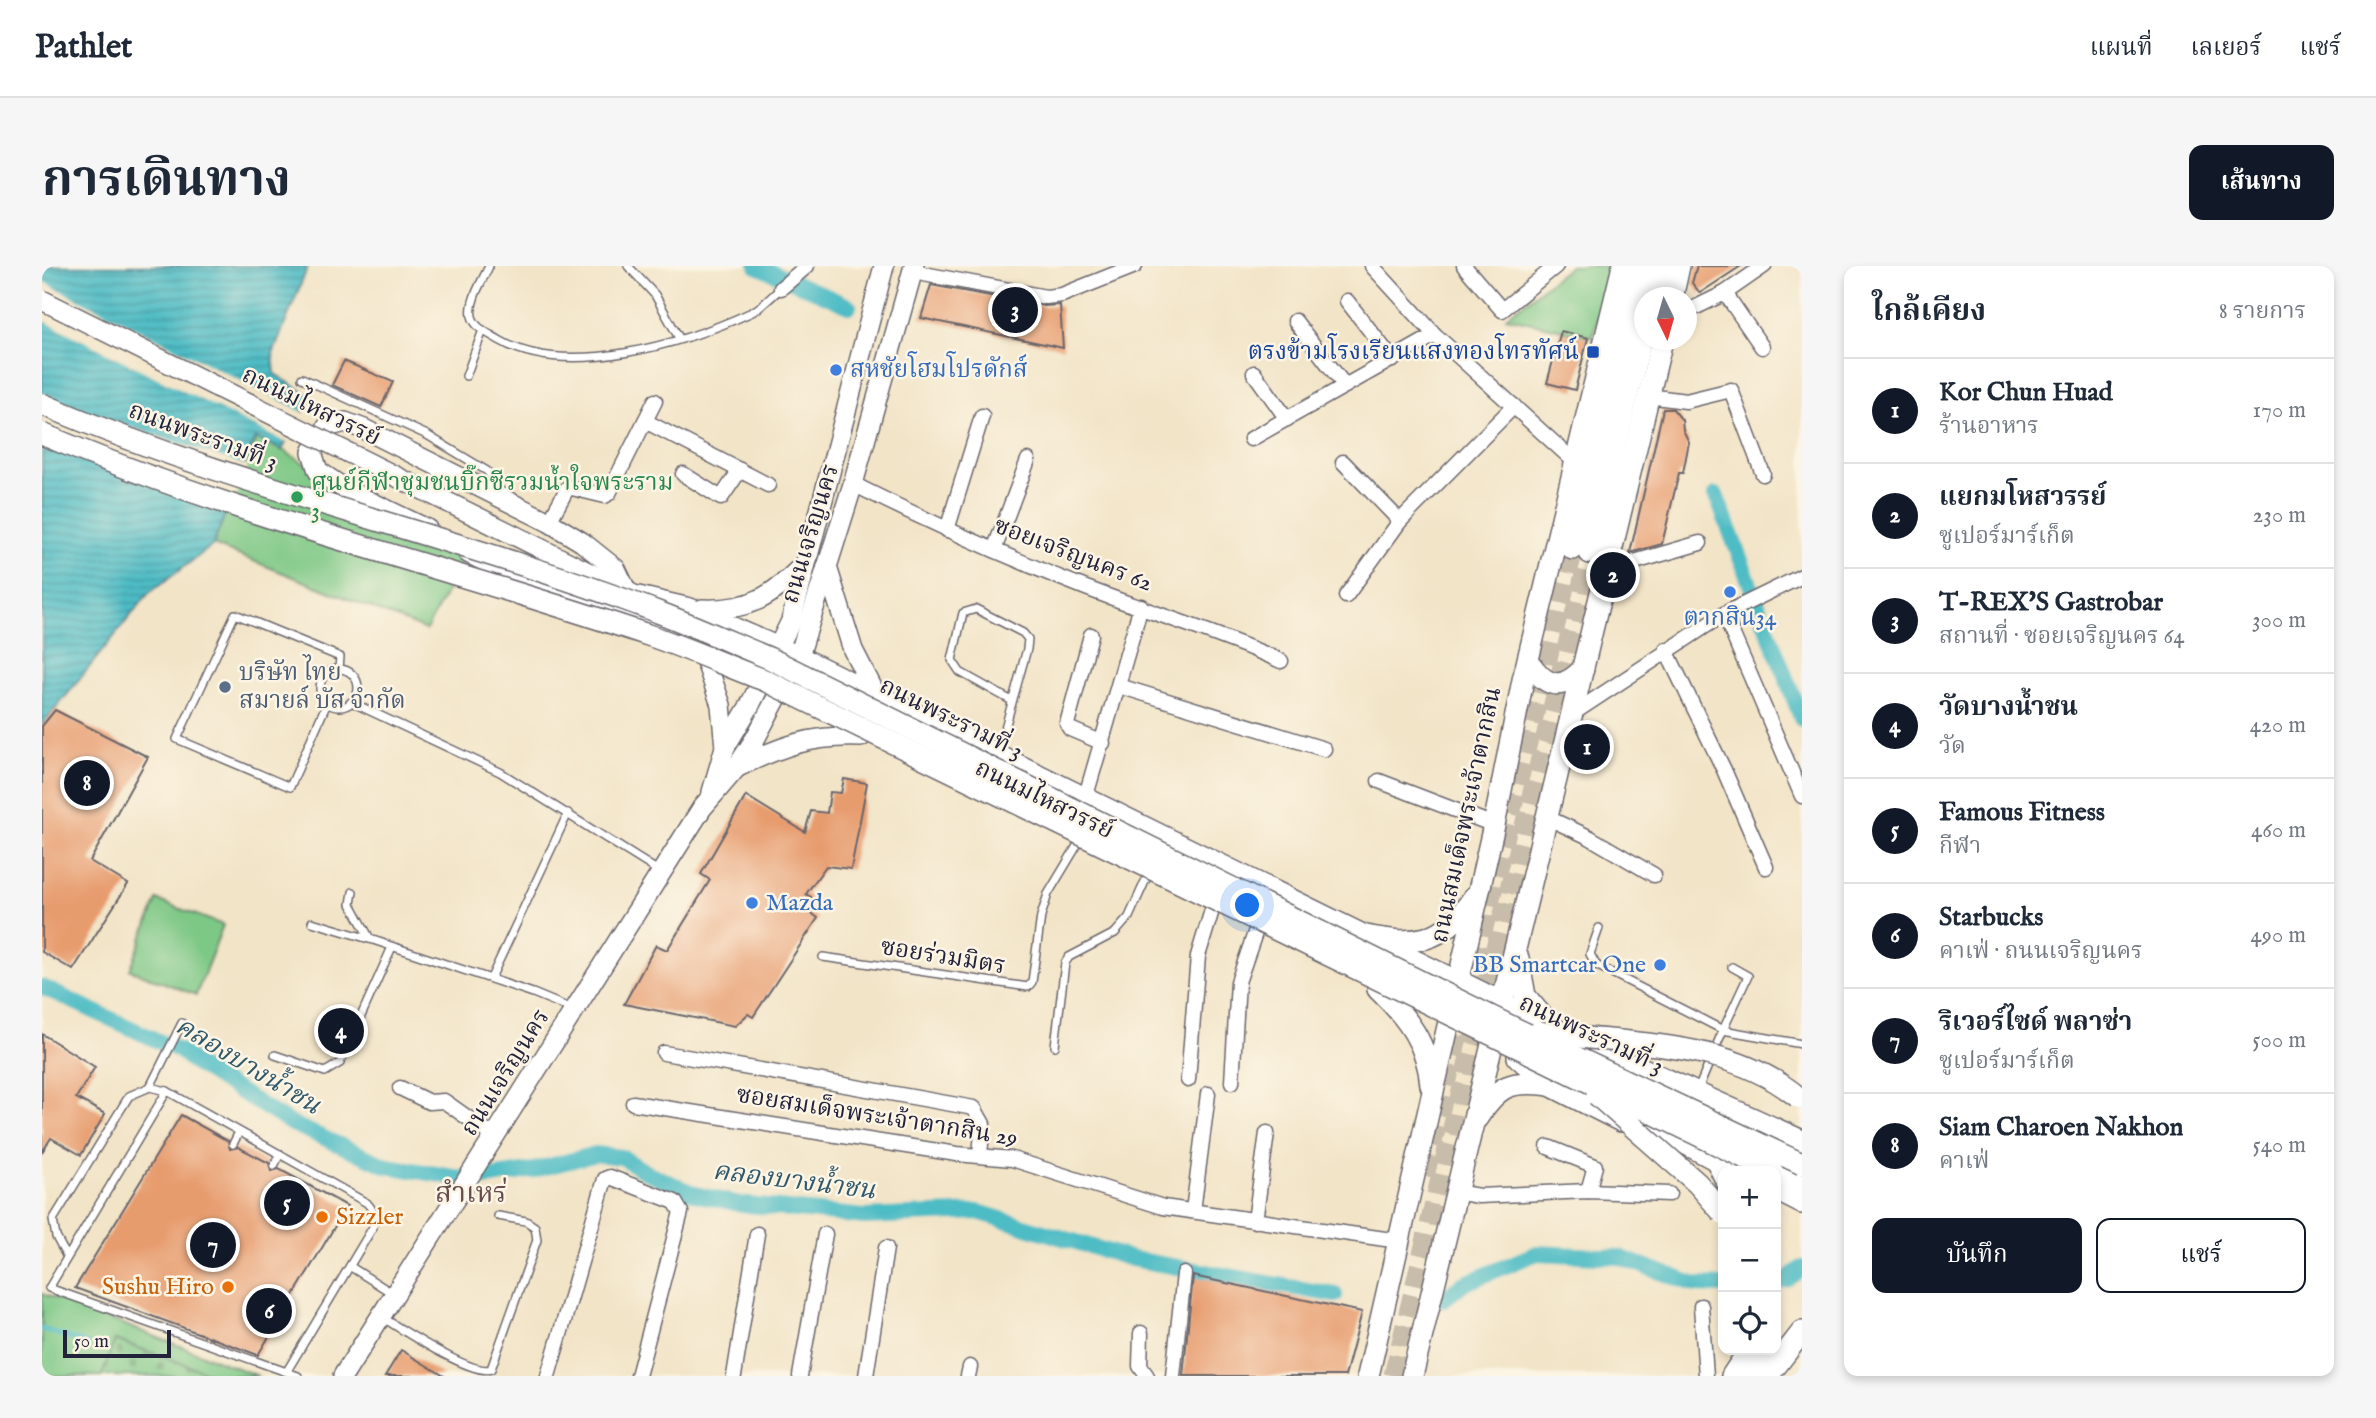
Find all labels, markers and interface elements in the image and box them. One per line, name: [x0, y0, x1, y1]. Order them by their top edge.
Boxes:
text: Pathlet: [35, 27, 132, 69]
text: แผนที่: [2090, 33, 2153, 64]
text: เลเยอร์: [2191, 33, 2262, 64]
text: แชร์: [2300, 33, 2341, 64]
button: เส้นทาง: [2189, 145, 2334, 220]
text: การเดินทาง: [42, 151, 291, 213]
pin: 3: [992, 284, 1038, 336]
north arrow: [1634, 287, 1697, 350]
text: ใกล้เคียง: [1872, 293, 1986, 331]
text: 8 รายการ: [2219, 297, 2306, 326]
place label: ตรงข้ามโรงเรียนแสงทองโทรทัศน์: [1248, 333, 1579, 368]
marker: ตรงข้ามโรงเรียนแสงทองโทรทัศน์: [1585, 344, 1601, 360]
place label: สหชัยโฮมโปรดักส์: [850, 351, 1028, 386]
street label: ถนนมไหสวรรย์: [237, 356, 387, 454]
marker: สหชัยโฮมโปรดักส์: [828, 362, 844, 378]
text: Kor Chun Huad: [1939, 376, 2113, 409]
street label: ถนนพระรามที่ 3: [124, 392, 283, 478]
text: 1: [1891, 396, 1899, 425]
text: 170 m: [2253, 396, 2306, 425]
text: ร้านอาหาร: [1939, 412, 2039, 441]
street label: ถนนเจริญนคร: [775, 461, 847, 607]
place label: ศูนย์กีฬาชุมชนบิ๊กซีรวมน้ำใจพระราม 3: [311, 464, 673, 527]
text: แยกมโหสวรรย์: [1939, 481, 2107, 514]
marker: ศูนย์กีฬาชุมชนบิ๊กซีรวมน้ำใจพระราม 3: [289, 489, 305, 505]
text: 2: [1890, 501, 1900, 530]
text: 230 m: [2253, 501, 2306, 530]
street label: ซอยเจริญนคร 62: [989, 511, 1157, 599]
text: ซูเปอร์มาร์เก็ต: [1939, 522, 2075, 551]
pin: 2: [1590, 549, 1636, 601]
marker: ตากสิน34: [1722, 584, 1738, 600]
text: T-REX'S Gastrobar: [1939, 586, 2163, 619]
place label: ตากสิน34: [1683, 603, 1777, 634]
text: 3: [1891, 606, 1899, 635]
text: 300 m: [2252, 606, 2306, 635]
text: สถานที่ · ซอยเจริญนคร 64: [1939, 622, 2185, 651]
place label: บริษัท ไทย สมายล์ บัส จำกัด: [239, 654, 406, 717]
street label: ถนนพระรามที่ 3: [874, 667, 1030, 767]
marker: บริษัท ไทย สมายล์ บัส จำกัด: [217, 679, 233, 695]
street label: ถนนสมเด็จพระเจ้าตากสิน: [1425, 684, 1509, 946]
text: วัดบางน้ำชน: [1939, 691, 2078, 724]
text: 4: [1889, 711, 1901, 740]
text: 420 m: [2250, 711, 2306, 740]
pin: 1: [1564, 721, 1610, 773]
text: วัด: [1939, 732, 1966, 761]
street label: ถนนมไหสวรรย์: [970, 749, 1120, 847]
pin: 8: [64, 757, 110, 809]
text: Famous Fitness: [1939, 796, 2105, 829]
text: 5: [1891, 816, 1899, 845]
text: 460 m: [2251, 816, 2306, 845]
text: กีฬา: [1939, 832, 1981, 861]
place label: Mazda: [766, 888, 834, 919]
your location: [1230, 888, 1264, 922]
marker: Mazda: [744, 895, 760, 911]
text: Starbucks: [1939, 901, 2044, 934]
text: 6: [1890, 921, 1900, 950]
text: 490 m: [2251, 921, 2306, 950]
street label: ซอยร่วมมิตร: [878, 932, 1008, 982]
text: คาเฟ่ · ถนนเจริญนคร: [1939, 937, 2143, 966]
place label: BB Smartcar One: [1473, 950, 1646, 981]
marker: BB Smartcar One: [1652, 957, 1668, 973]
street label: ถนนพระรามที่ 3: [1514, 984, 1670, 1082]
street label: ถนนเจริญนคร: [455, 1004, 557, 1142]
pin: 4: [318, 1005, 364, 1057]
water label: คลองบางน้ำชน: [169, 1006, 329, 1123]
text: ริเวอร์ไซด์ พลาซ่า: [1939, 1006, 2132, 1039]
text: 7: [1890, 1026, 1900, 1055]
text: 500 m: [2252, 1026, 2306, 1055]
text: ซูเปอร์มาร์เก็ต: [1939, 1047, 2075, 1076]
street label: ซอยสมเด็จพระเจ้าตากสิน 29: [734, 1079, 1020, 1155]
text: Siam Charoen Nakhon: [1939, 1111, 2183, 1144]
text: 8: [1890, 1131, 1900, 1160]
text: 540 m: [2252, 1131, 2306, 1160]
text: คาเฟ่: [1939, 1147, 1989, 1176]
water label: คลองบางน้ำชน: [711, 1151, 878, 1207]
map controls: [1718, 1166, 1781, 1355]
button: +: [1718, 1166, 1781, 1229]
pin: 5: [264, 1177, 310, 1229]
district label: สำเหร่: [435, 1177, 507, 1212]
place label: Sizzler: [336, 1202, 403, 1233]
marker: Sizzler: [314, 1209, 330, 1225]
button: บันทึก: [1872, 1218, 2082, 1293]
button: แชร์: [2096, 1218, 2306, 1293]
pin: 7: [190, 1219, 236, 1271]
button: −: [1718, 1229, 1781, 1292]
place label: Sushu Hiro: [102, 1272, 214, 1303]
marker: Sushu Hiro: [220, 1279, 236, 1295]
pin: 6: [246, 1285, 292, 1337]
button: locate: [1718, 1292, 1781, 1355]
scale bar: [63, 1327, 172, 1359]
text: 50 m: [74, 1330, 109, 1354]

